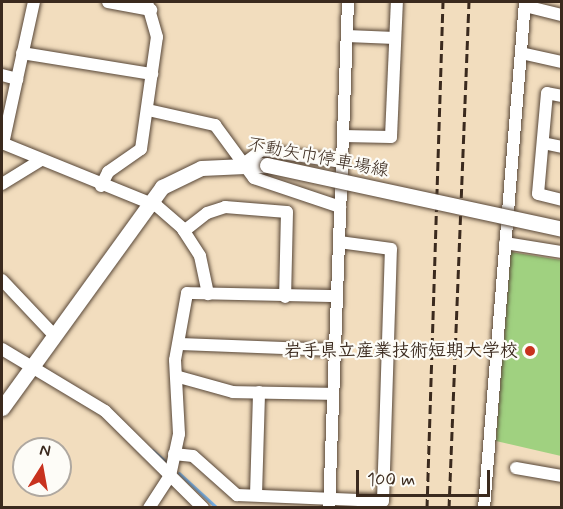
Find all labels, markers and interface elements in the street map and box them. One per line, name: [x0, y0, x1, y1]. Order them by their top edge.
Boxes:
street label: 不動矢巾停車場線: [245, 134, 391, 182]
place label: 岩手県立産業技術短期大学校: [284, 340, 518, 362]
marker: 岩手県立産業技術短期大学校: [523, 344, 537, 358]
north arrow: [12, 437, 72, 497]
text: N: [38, 439, 52, 462]
scale bar: [359, 458, 492, 496]
text: 100 m: [367, 468, 415, 492]

